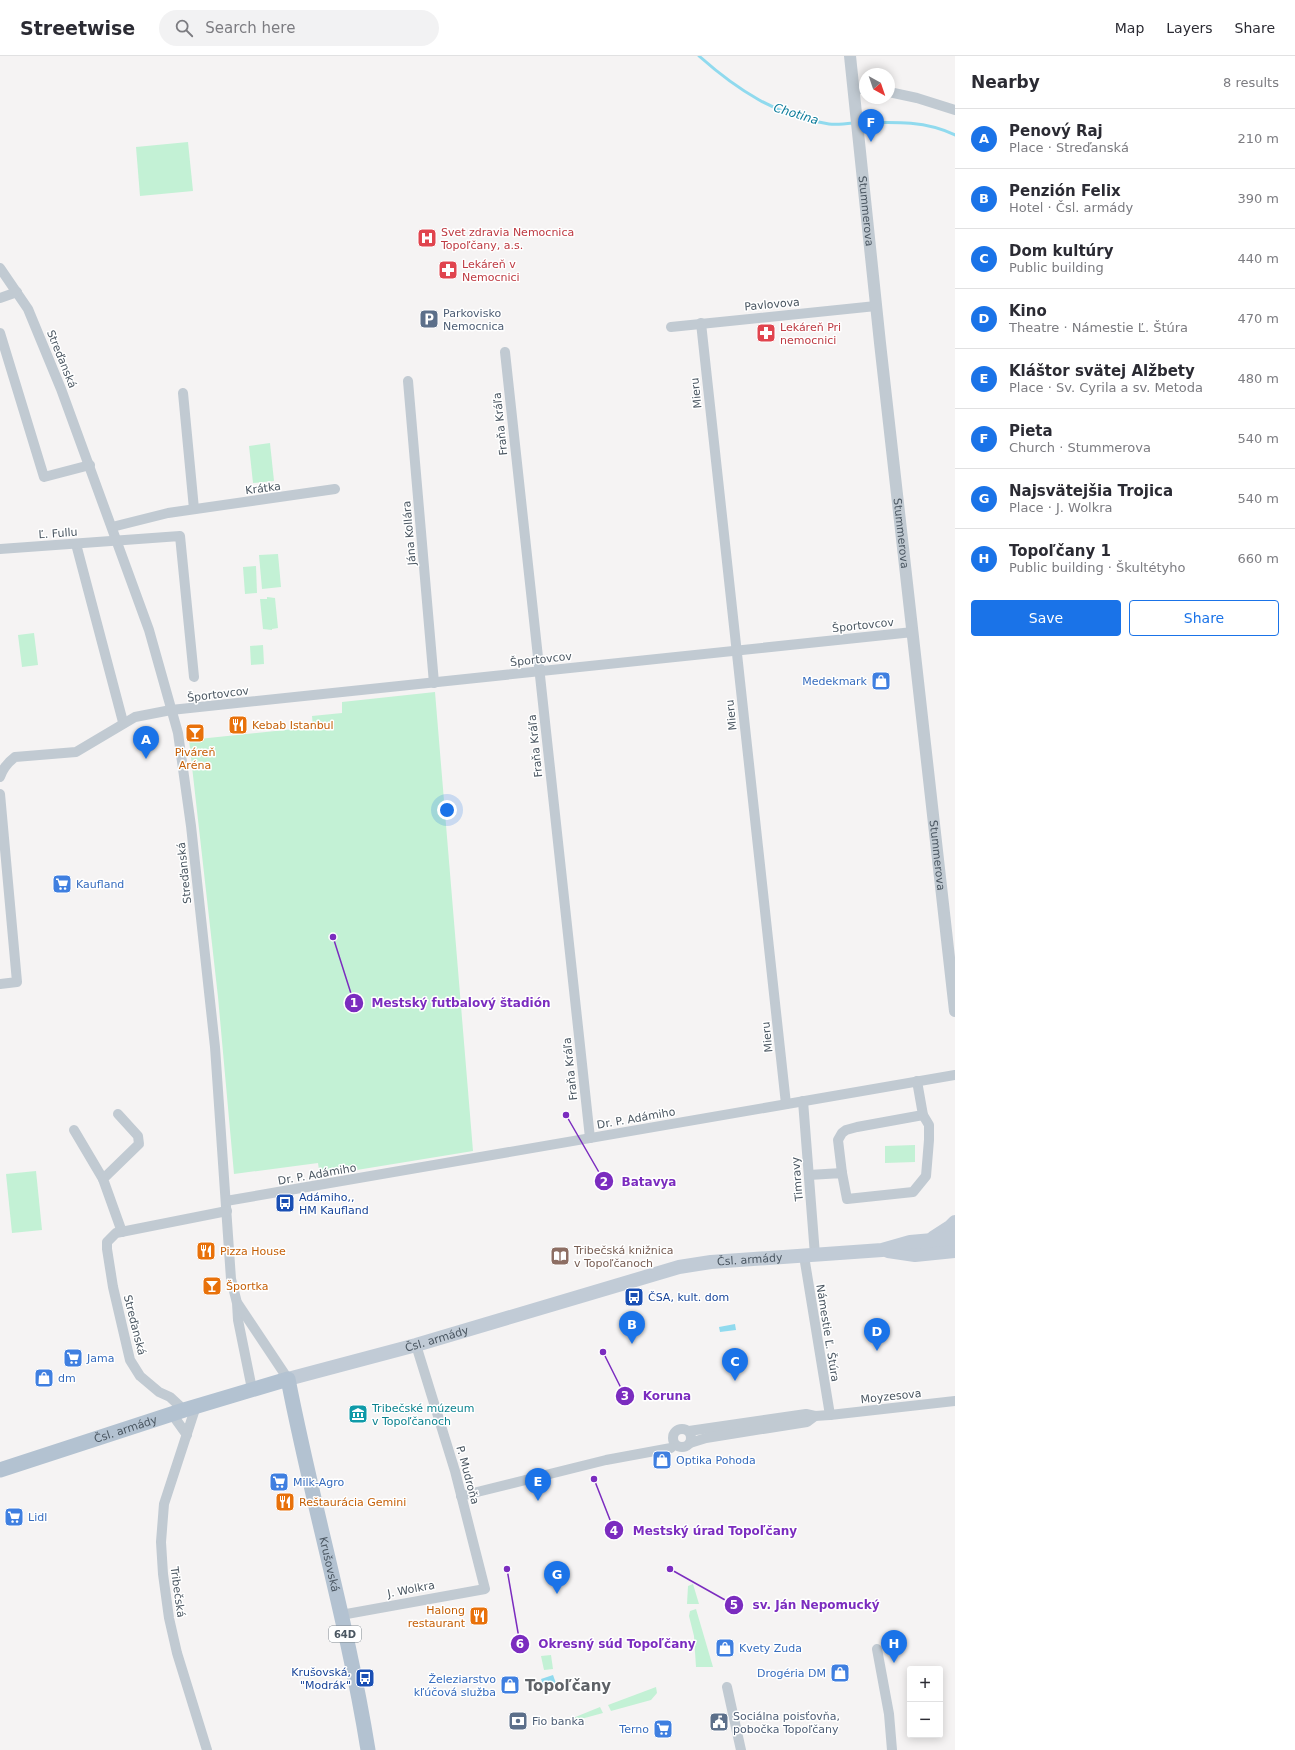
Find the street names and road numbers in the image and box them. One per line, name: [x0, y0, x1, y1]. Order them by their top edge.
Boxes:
street label: Stummerova: [856, 175, 876, 247]
street label: Pavlovova: [744, 296, 800, 313]
street label: Streďanská: [44, 328, 79, 390]
street label: Mieru: [688, 377, 705, 409]
street label: Fraňa Kráľa: [491, 392, 510, 456]
street label: Krátka: [245, 480, 282, 497]
street label: Stummerova: [890, 497, 911, 569]
street label: Jána Kollára: [400, 500, 419, 567]
street label: Ľ. Fullu: [38, 526, 78, 541]
street label: Športovcov: [832, 616, 895, 635]
street label: Športovcov: [510, 650, 573, 669]
street label: Športovcov: [186, 684, 250, 705]
street label: Mieru: [723, 699, 740, 731]
street label: Fraňa Kráľa: [526, 714, 545, 778]
street label: Stummerova: [927, 819, 947, 891]
street label: Streďanská: [175, 842, 194, 904]
street label: Mieru: [759, 1021, 776, 1053]
street label: Fraňa Kráľa: [561, 1037, 580, 1101]
street label: Dr. P. Adámiho: [596, 1105, 677, 1132]
street label: Timravy: [789, 1156, 806, 1203]
street label: Dr. P. Adámiho: [277, 1161, 358, 1188]
street label: Čsl. armády: [717, 1251, 783, 1269]
street label: Námestie Ľ. Štúra: [813, 1283, 842, 1383]
street label: Streďanská: [121, 1294, 148, 1357]
street label: Čsl. armády: [404, 1324, 471, 1355]
street label: Moyzesova: [860, 1387, 922, 1406]
street label: Čsl. armády: [92, 1413, 159, 1446]
street label: P. Mudroňa: [453, 1444, 482, 1506]
street label: Krušovská: [316, 1536, 342, 1593]
street label: Tribečská: [167, 1565, 188, 1618]
street label: J. Wolkra: [385, 1579, 436, 1601]
road number: 64D: [329, 1626, 361, 1642]

